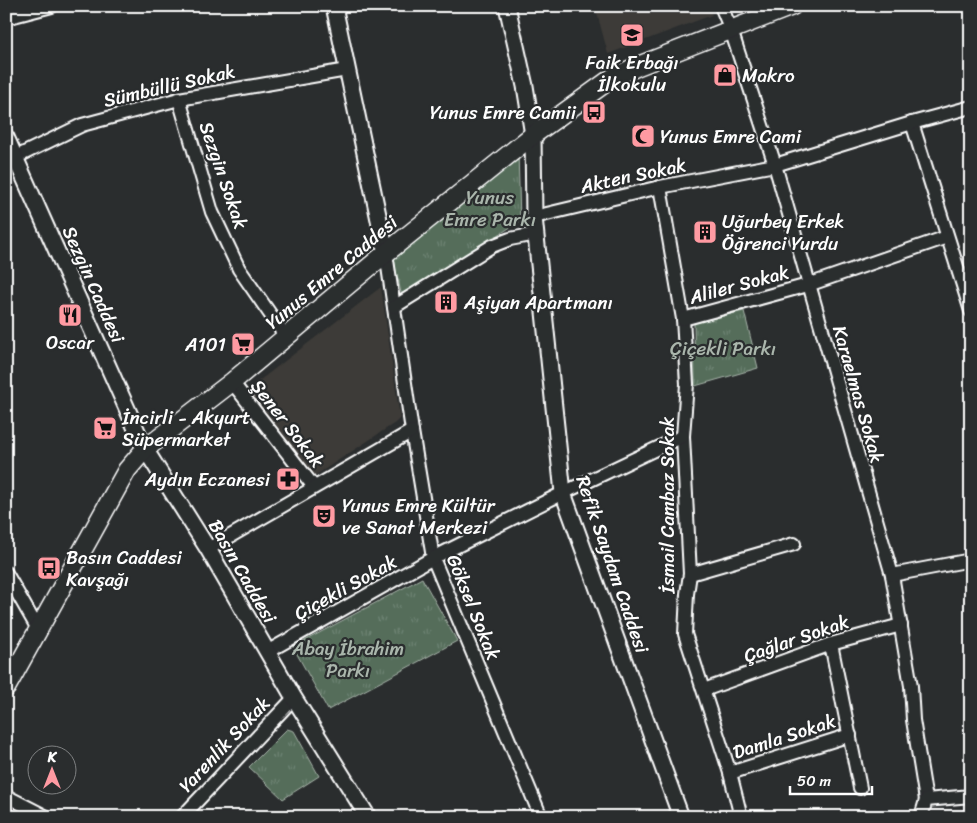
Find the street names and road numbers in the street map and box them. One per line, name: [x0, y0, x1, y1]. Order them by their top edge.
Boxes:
street label: Sümbüllü Sokak: [100, 54, 238, 117]
street label: Sezgin Sokak: [190, 117, 257, 233]
street label: Akten Sokak: [576, 148, 689, 203]
street label: Yunus Emre Caddesi: [258, 206, 406, 338]
street label: Sezgin Caddesi: [53, 220, 134, 349]
street label: Aliler Sokak: [685, 255, 793, 314]
street label: Karaelmas Sokak: [823, 321, 894, 467]
street label: Şener Sokak: [242, 372, 334, 476]
street label: İsmail Cambaz Sokak: [651, 417, 684, 594]
street label: Refik Saydam Caddesi: [567, 471, 659, 658]
street label: Basın Caddesi: [199, 513, 286, 630]
street label: Çiçekli Sokak: [288, 545, 404, 629]
street label: Göksel Sokak: [437, 549, 510, 665]
street label: Çağlar Sokak: [739, 605, 854, 672]
street label: Yarenlik Sokak: [170, 688, 278, 800]
street label: Damla Sokak: [728, 704, 841, 769]

